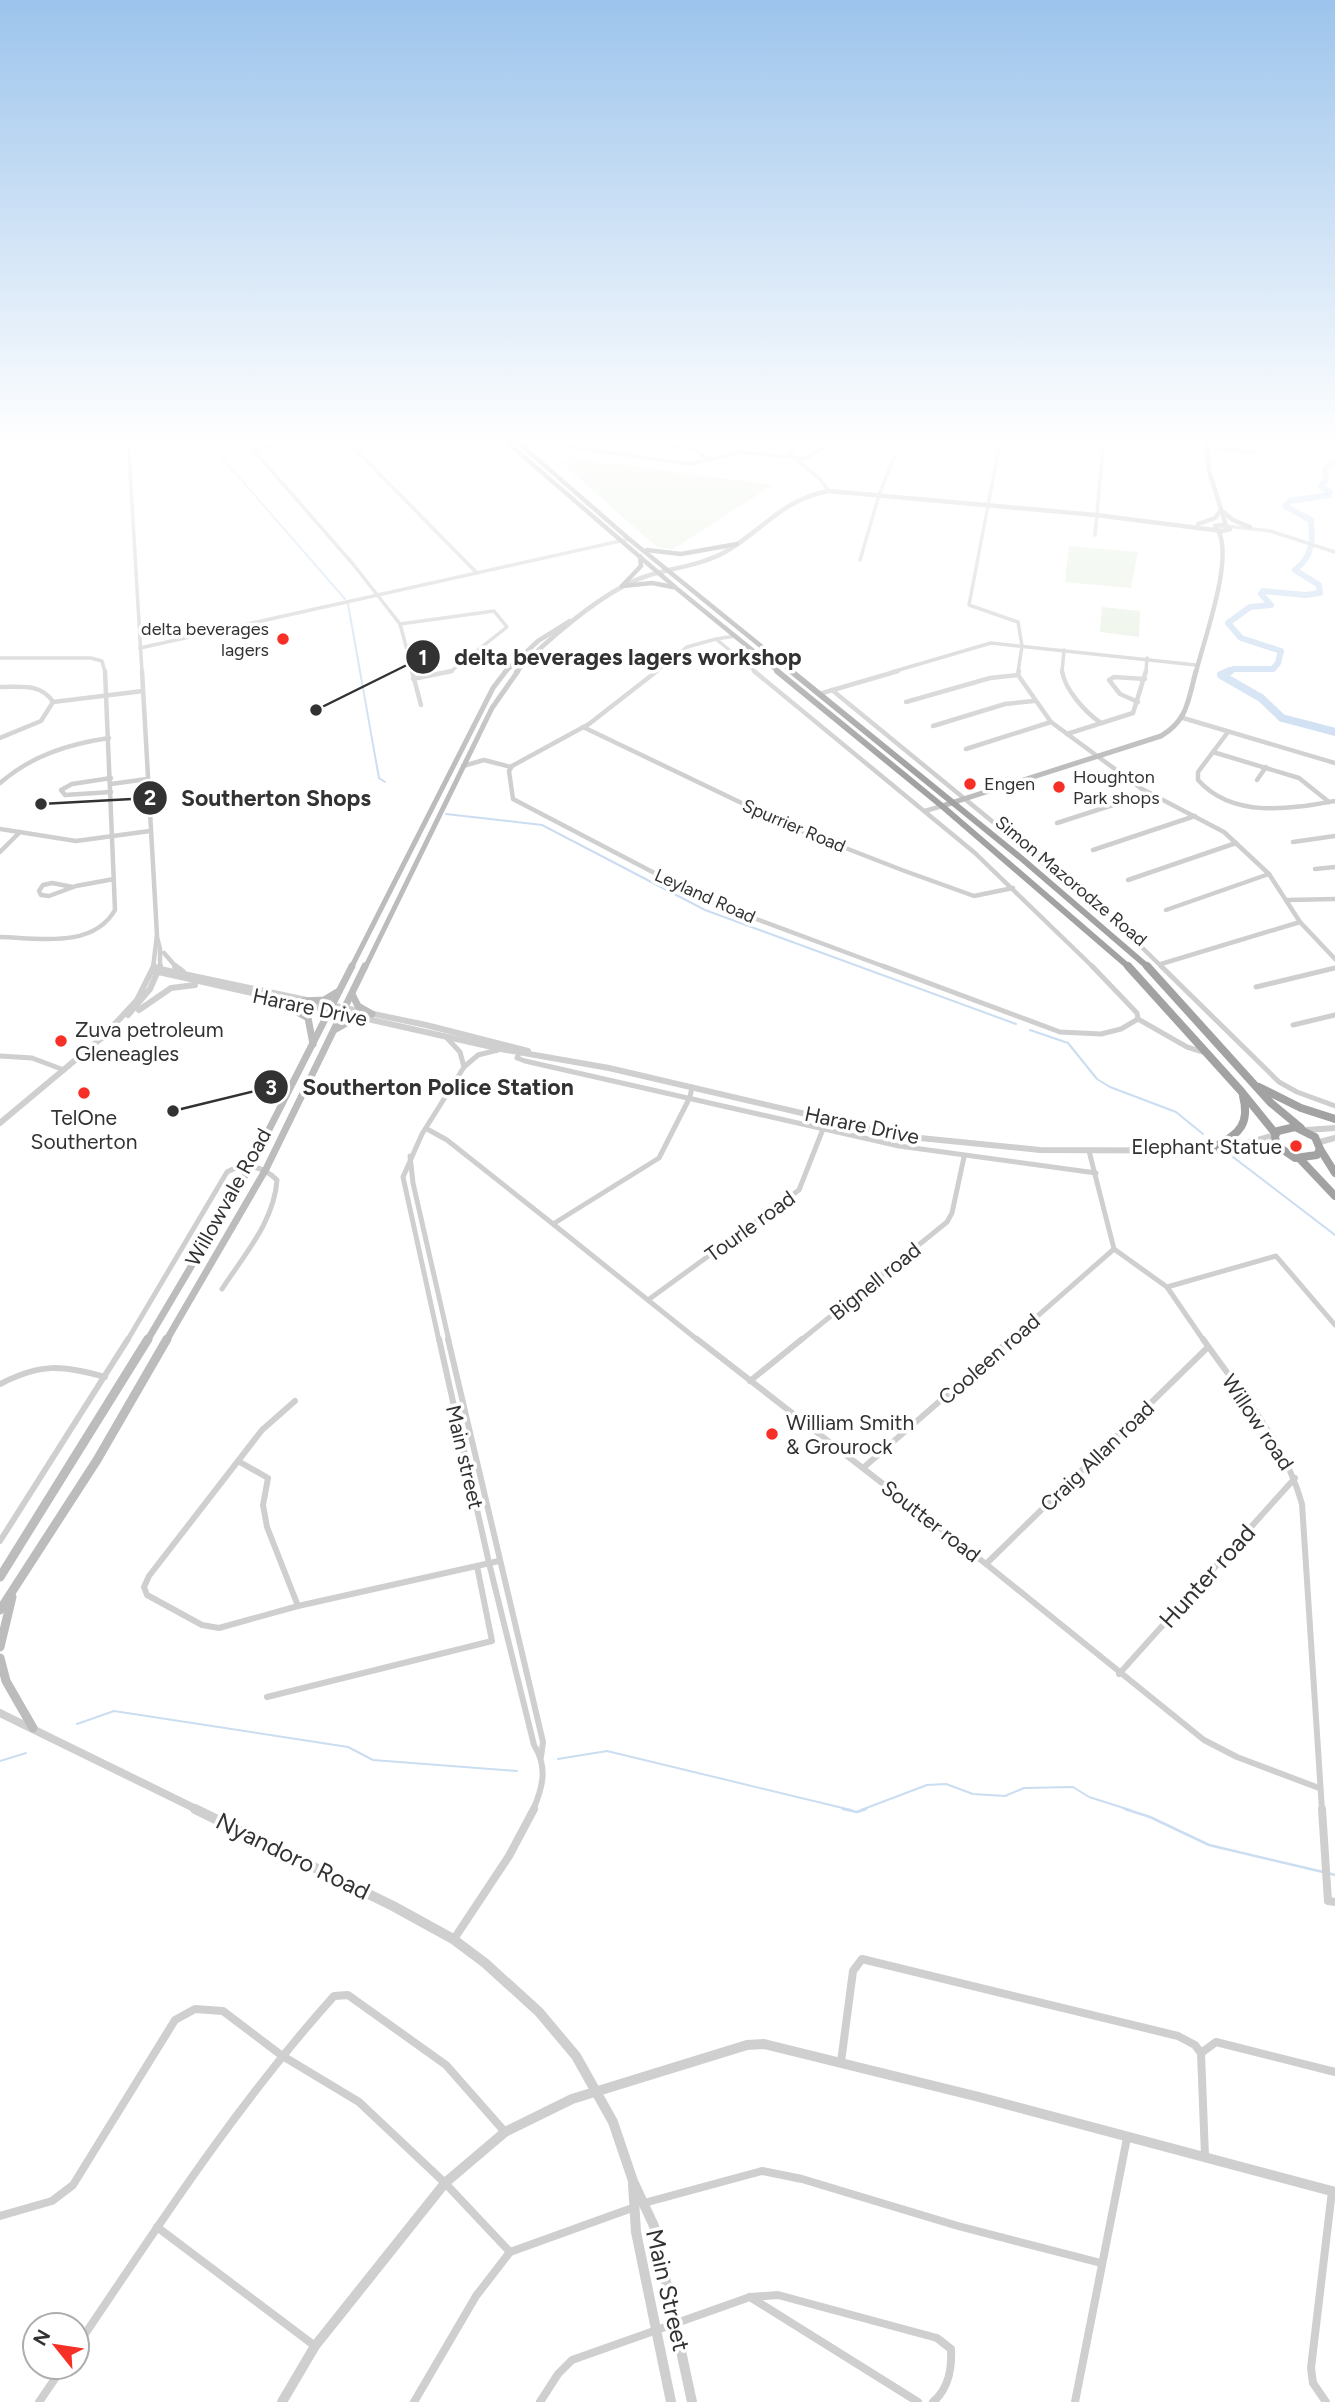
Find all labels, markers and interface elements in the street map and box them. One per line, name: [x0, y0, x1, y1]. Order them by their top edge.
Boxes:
place label: delta beverages lagers: [141, 618, 269, 661]
marker: delta beverages lagers: [275, 631, 291, 647]
callout: delta beverages lagers workshop: [405, 635, 816, 679]
text: delta beverages lagers workshop: [454, 643, 802, 671]
text: 1: [419, 645, 427, 670]
place label: Houghton Park shops: [1073, 766, 1160, 809]
place label: Engen: [984, 773, 1035, 795]
callout: Southerton Shops: [132, 776, 386, 820]
marker: Engen: [962, 776, 978, 792]
marker: Houghton Park shops: [1051, 779, 1067, 795]
text: Southerton Shops: [181, 784, 371, 812]
text: 2: [144, 785, 156, 810]
street label: Spurrier Road: [739, 794, 849, 858]
street label: Simon Mazorodze Road: [991, 811, 1151, 951]
street label: Leyland Road: [651, 864, 759, 928]
street label: Harare Drive: [250, 983, 370, 1031]
place label: Zuva petroleum Gleneagles: [75, 1017, 224, 1066]
marker: Zuva petroleum Gleneagles: [53, 1033, 69, 1049]
callout: Southerton Police Station: [253, 1065, 588, 1109]
text: Southerton Police Station: [302, 1073, 574, 1101]
text: 3: [265, 1075, 277, 1100]
marker: TelOne Southerton: [76, 1085, 92, 1101]
street label: Harare Drive: [802, 1101, 922, 1149]
place label: TelOne Southerton: [31, 1105, 137, 1154]
street label: Willowvale Road: [180, 1124, 276, 1270]
place label: Elephant Statue: [1131, 1134, 1282, 1159]
marker: Elephant Statue: [1288, 1138, 1304, 1154]
street label: Tourle road: [700, 1185, 800, 1267]
street label: Bignell road: [824, 1237, 926, 1325]
street label: Cooleen road: [933, 1308, 1045, 1410]
street label: Willow road: [1217, 1369, 1299, 1475]
street label: Craig Allan road: [1035, 1395, 1159, 1517]
street label: Main street: [441, 1403, 489, 1511]
place label: William Smith & Grourock: [786, 1410, 914, 1459]
marker: William Smith & Grourock: [764, 1426, 780, 1442]
street label: Soutter road: [877, 1475, 985, 1567]
street label: Hunter road: [1153, 1518, 1261, 1634]
street label: Nyandoro Road: [211, 1806, 375, 1906]
street label: Main Street: [640, 2226, 696, 2354]
north arrow: [21, 2311, 91, 2381]
text: N: [28, 2326, 55, 2350]

